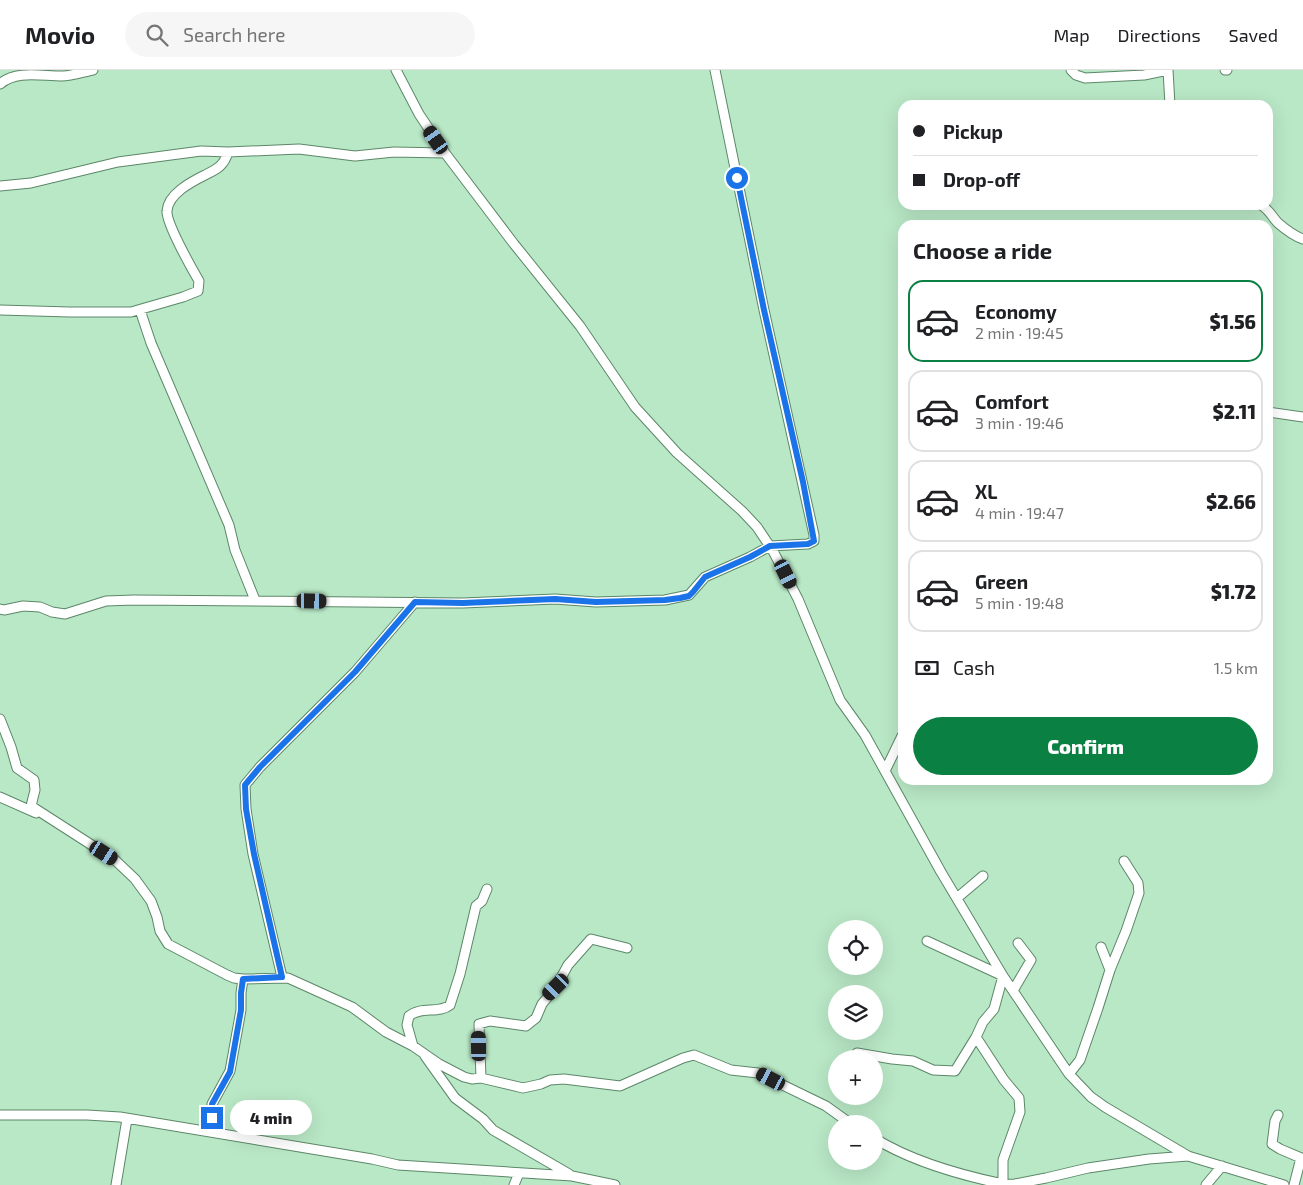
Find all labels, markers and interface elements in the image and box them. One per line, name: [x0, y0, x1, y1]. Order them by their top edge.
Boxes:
search box: [125, 12, 475, 57]
text: Movio: [25, 20, 95, 49]
icon: search: [143, 21, 171, 49]
text: Search here: [183, 23, 285, 46]
text: Map: [1053, 24, 1090, 46]
text: Directions: [1118, 24, 1201, 46]
text: Saved: [1229, 24, 1278, 46]
text: Pickup: [943, 120, 1003, 143]
car: [421, 123, 450, 157]
route start: [726, 167, 748, 189]
text: Drop-off: [943, 168, 1020, 191]
text: Choose a ride: [913, 237, 1052, 263]
icon: car: [915, 299, 960, 344]
text: Economy: [975, 300, 1057, 323]
text: $1.56: [1209, 310, 1256, 333]
text: 2 min · 19:45: [975, 323, 1063, 342]
icon: car: [915, 389, 960, 434]
text: Comfort: [975, 390, 1049, 413]
text: $2.11: [1213, 400, 1256, 423]
text: 3 min · 19:46: [975, 413, 1064, 432]
icon: car: [915, 479, 960, 524]
text: XL: [975, 480, 997, 503]
text: $2.66: [1206, 490, 1256, 513]
text: 4 min · 19:47: [975, 503, 1064, 522]
car: [772, 557, 799, 591]
icon: car: [915, 569, 960, 614]
text: Green: [975, 570, 1028, 593]
text: $1.72: [1211, 580, 1256, 603]
car: [296, 593, 327, 609]
text: 5 min · 19:48: [975, 593, 1064, 612]
icon: cash: [913, 654, 941, 682]
text: Cash: [953, 656, 995, 679]
text: 1.5 km: [1214, 658, 1258, 677]
button: Confirm: [913, 717, 1258, 775]
car: [87, 839, 120, 867]
map controls: [828, 920, 883, 1170]
button: locate: [828, 920, 883, 975]
car: [540, 971, 571, 1003]
button: layers: [828, 985, 883, 1040]
car: [471, 1031, 486, 1061]
button: +: [828, 1050, 883, 1105]
car: [754, 1066, 787, 1092]
callout: 4 min: [230, 1100, 312, 1136]
route end: [201, 1107, 223, 1129]
text: 4 min: [250, 1108, 292, 1127]
button: −: [828, 1115, 883, 1170]

